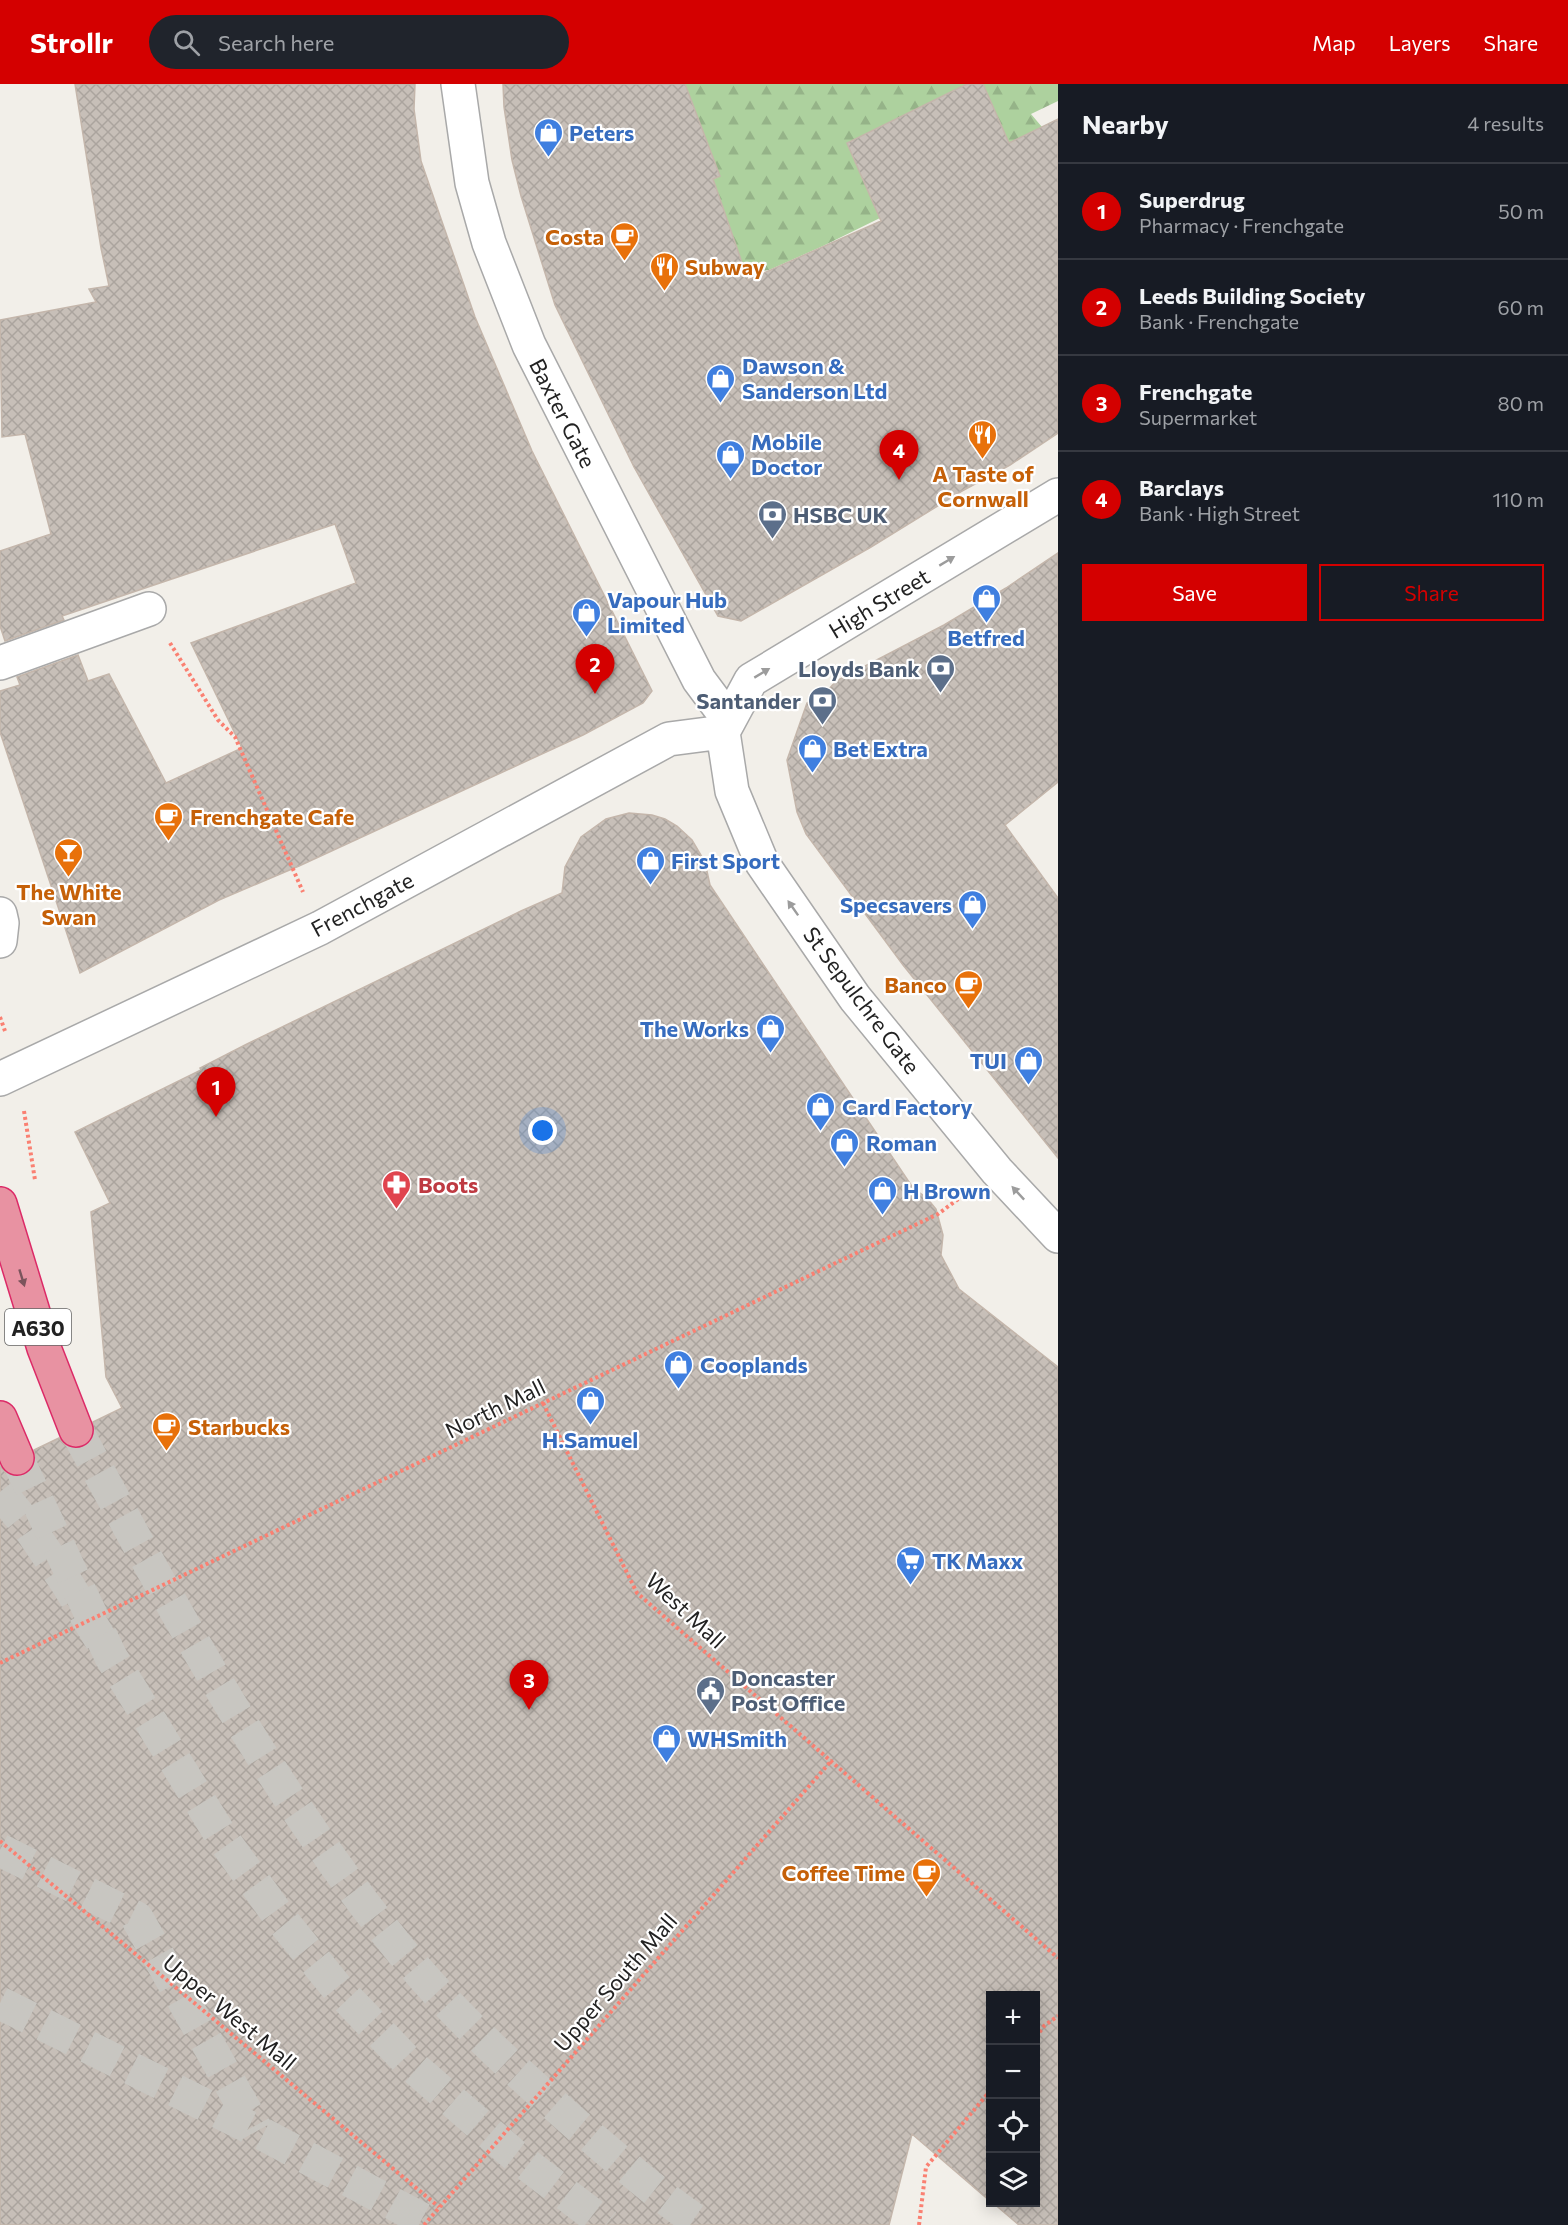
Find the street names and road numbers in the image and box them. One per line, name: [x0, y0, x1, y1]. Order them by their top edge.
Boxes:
street label: Baxter Gate: [524, 354, 602, 472]
street label: High Street: [824, 562, 934, 644]
street label: Frenchgate: [306, 866, 418, 942]
street label: St Sepulchre Gate: [798, 921, 926, 1079]
road number: A630: [5, 1309, 71, 1345]
street label: North Mall: [441, 1372, 549, 1444]
street label: West Mall: [641, 1566, 731, 1654]
street label: Upper South Mall: [548, 1907, 682, 2057]
street label: Upper West Mall: [158, 1948, 302, 2076]

